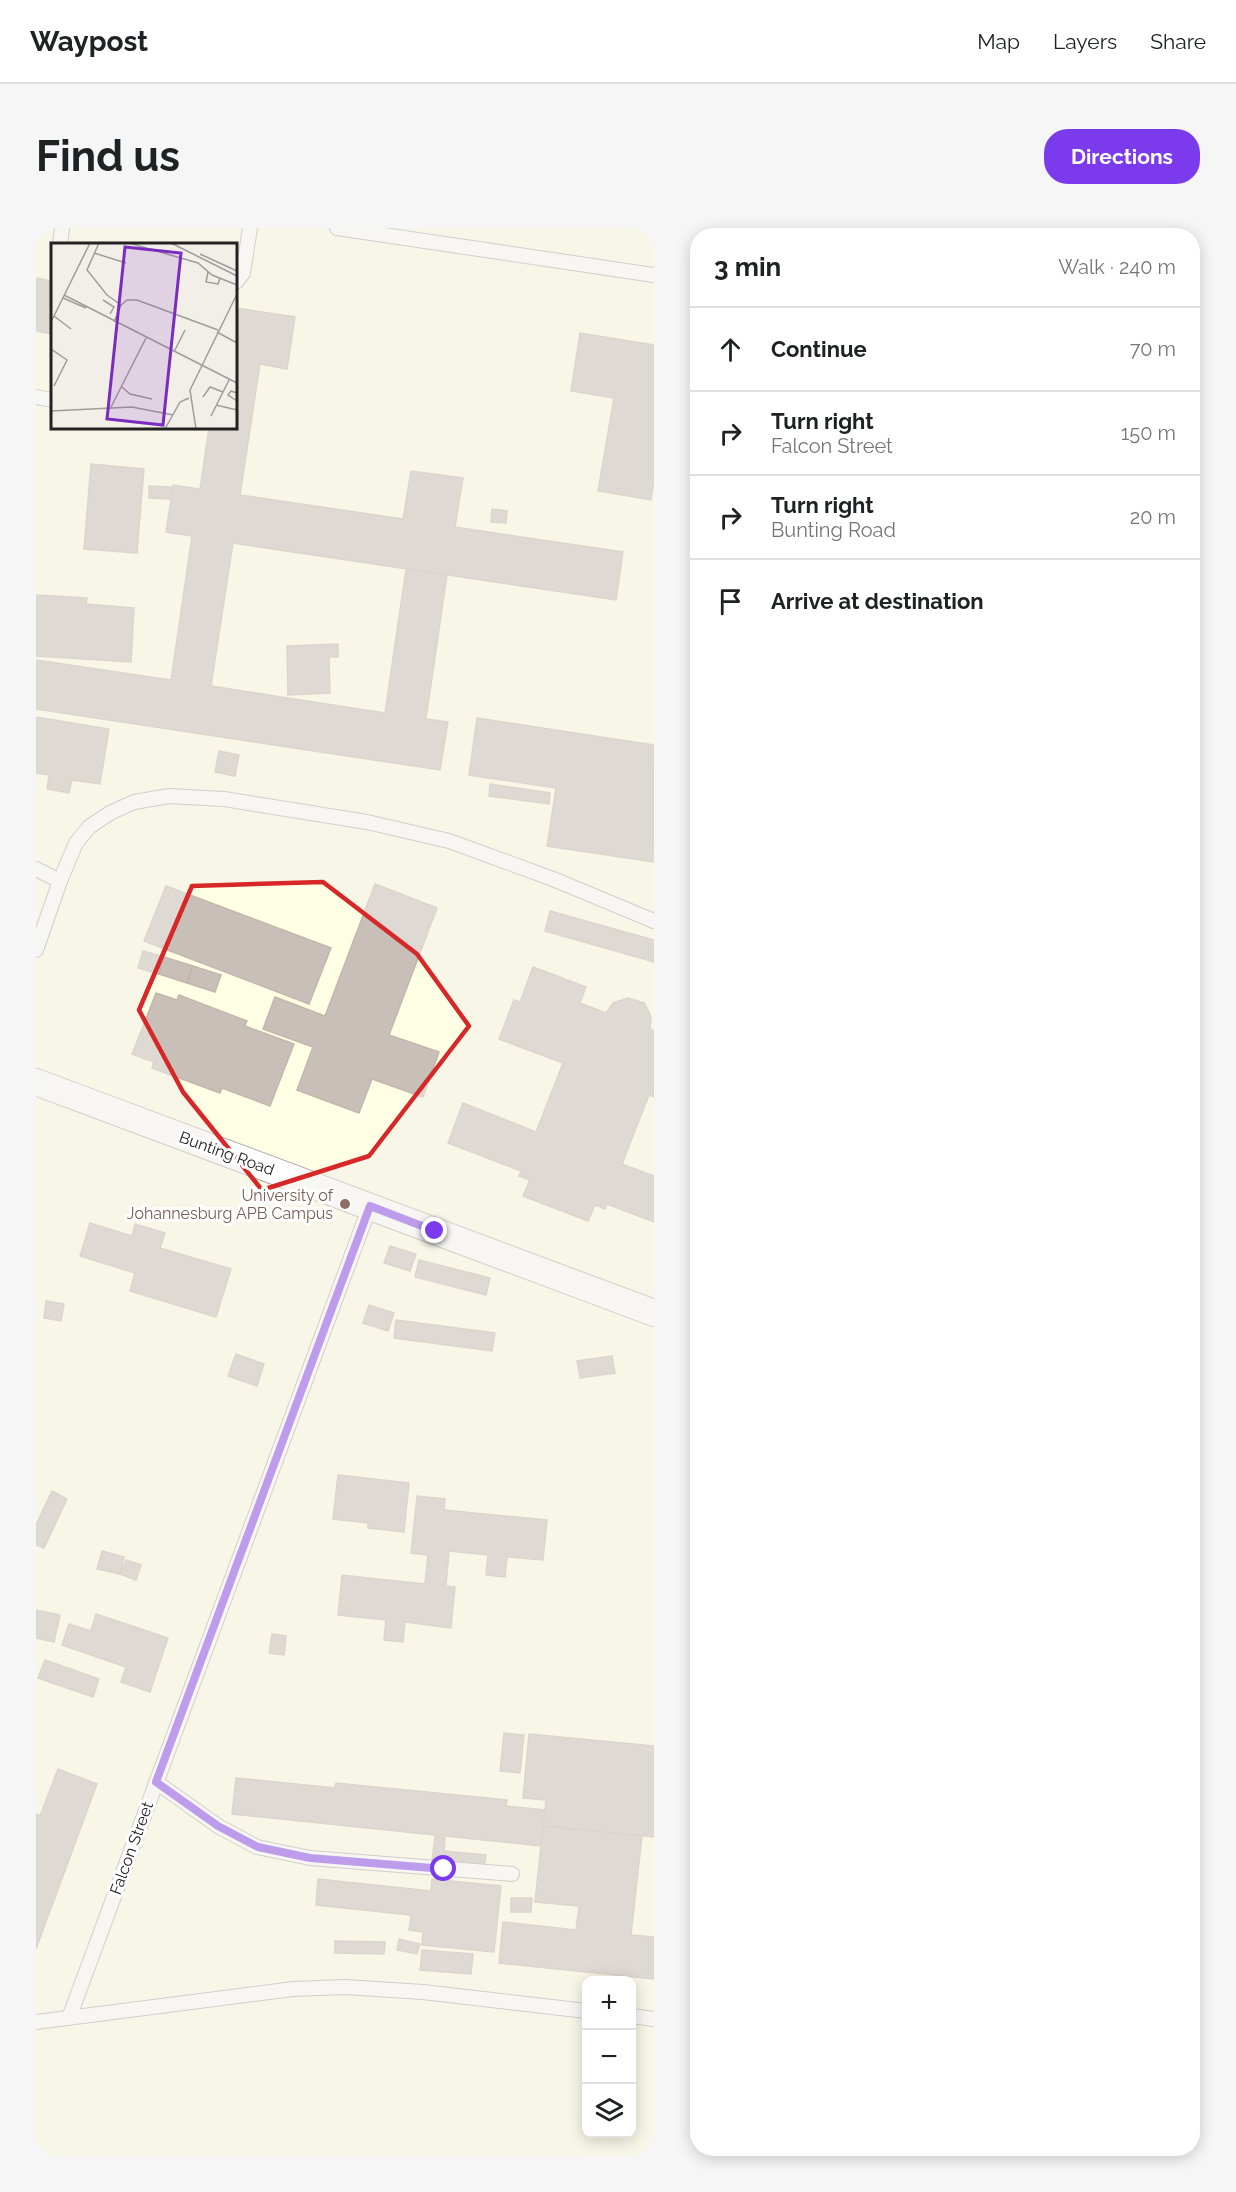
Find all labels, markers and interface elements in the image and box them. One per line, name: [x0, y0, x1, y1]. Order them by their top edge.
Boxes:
text: Waypost: [30, 25, 148, 58]
text: Map: [977, 29, 1020, 54]
text: Layers: [1053, 29, 1117, 54]
text: Share: [1150, 29, 1206, 54]
button: Directions: [1044, 129, 1200, 184]
text: Find us: [36, 132, 180, 181]
inset map: [51, 243, 237, 429]
text: 3 min: [714, 252, 781, 282]
text: Walk · 240 m: [1058, 255, 1176, 279]
icon: ahead: [714, 333, 747, 366]
text: Continue: [771, 336, 867, 362]
text: 70 m: [1130, 337, 1176, 361]
text: Turn right: [771, 408, 874, 434]
icon: right: [714, 417, 747, 450]
text: 150 m: [1121, 421, 1176, 445]
text: Falcon Street: [771, 434, 893, 458]
text: Turn right: [771, 492, 874, 518]
icon: right: [714, 501, 747, 534]
text: 20 m: [1130, 505, 1176, 529]
text: Bunting Road: [771, 518, 896, 542]
icon: arrive: [714, 585, 747, 618]
text: Arrive at destination: [771, 588, 984, 614]
street label: Bunting Road: [177, 1127, 277, 1180]
place label: University of Johannesburg APB Campus: [127, 1186, 334, 1223]
marker: University of Johannesburg APB Campus: [338, 1197, 352, 1211]
route end: [421, 1217, 447, 1243]
street label: Falcon Street: [106, 1799, 157, 1897]
route start: [430, 1855, 456, 1881]
map controls: [582, 1976, 636, 2138]
button: +: [582, 1976, 636, 2030]
button: −: [582, 2030, 636, 2084]
button: layers: [582, 2084, 636, 2138]

